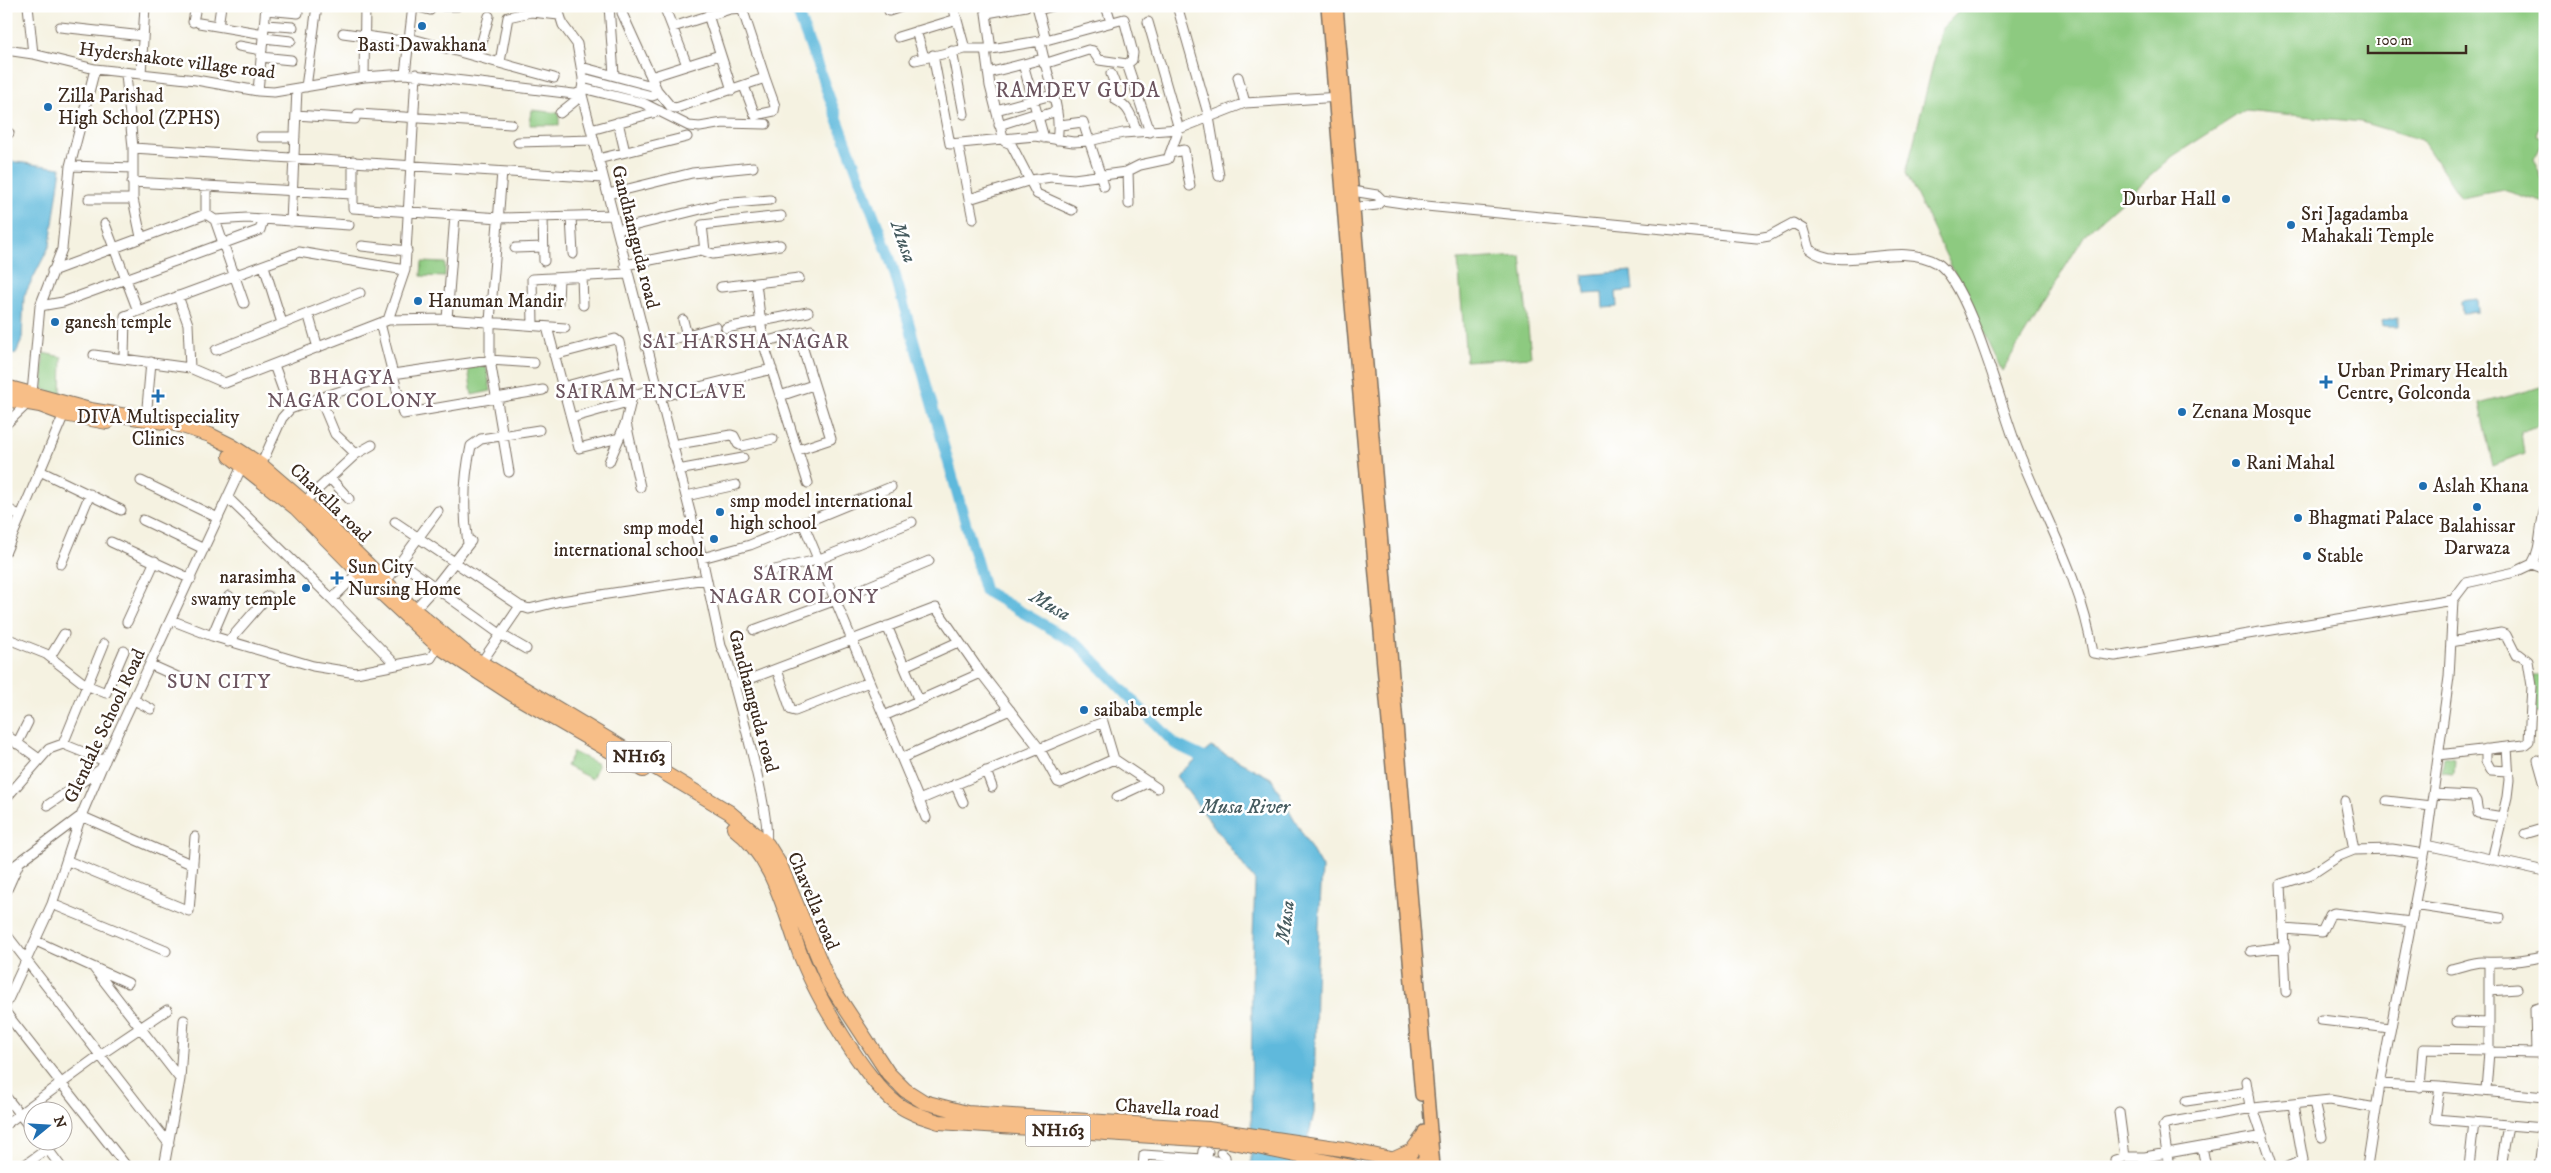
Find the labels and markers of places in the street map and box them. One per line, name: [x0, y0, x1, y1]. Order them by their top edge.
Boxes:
marker: Basti Dawakhana: [416, 20, 428, 32]
place label: Basti Dawakhana: [357, 34, 487, 57]
place label: Zilla Parishad High School (ZPHS): [58, 85, 220, 130]
marker: Zilla Parishad High School (ZPHS): [42, 101, 54, 113]
place label: Durbar Hall: [2122, 188, 2216, 211]
marker: Durbar Hall: [2220, 193, 2232, 205]
place label: Sri Jagadamba Mahakali Temple: [2301, 203, 2434, 248]
marker: Sri Jagadamba Mahakali Temple: [2285, 219, 2297, 231]
place label: Hanuman Mandir: [428, 290, 564, 313]
marker: Hanuman Mandir: [412, 295, 424, 307]
place label: ganesh temple: [65, 311, 172, 334]
marker: ganesh temple: [49, 316, 61, 328]
place label: Urban Primary Health Centre, Golconda: [2337, 360, 2508, 405]
marker: Urban Primary Health Centre, Golconda: [2319, 375, 2333, 389]
marker: DIVA Multispeciality Clinics: [151, 389, 165, 403]
place label: Zenana Mosque: [2192, 401, 2311, 425]
place label: DIVA Multispeciality Clinics: [77, 406, 240, 451]
marker: Zenana Mosque: [2176, 406, 2188, 418]
place label: Rani Mahal: [2246, 452, 2335, 475]
marker: Rani Mahal: [2230, 457, 2242, 469]
place label: Aslah Khana: [2433, 475, 2529, 498]
marker: Aslah Khana: [2417, 480, 2429, 492]
place label: smp model international high school: [730, 490, 913, 535]
marker: Balahissar Darwaza: [2471, 501, 2483, 513]
marker: smp model international high school: [714, 506, 726, 518]
place label: Bhagmati Palace: [2308, 507, 2434, 530]
marker: Bhagmati Palace: [2292, 512, 2304, 524]
place label: Balahissar Darwaza: [2439, 515, 2515, 560]
place label: smp model international school: [554, 517, 704, 562]
marker: smp model international school: [708, 533, 720, 545]
place label: Stable: [2317, 545, 2364, 568]
marker: Stable: [2301, 550, 2313, 562]
place label: Sun City Nursing Home: [348, 556, 461, 601]
place label: narasimha swamy temple: [191, 566, 296, 611]
marker: Sun City Nursing Home: [330, 571, 344, 585]
marker: narasimha swamy temple: [300, 582, 312, 594]
place label: saibaba temple: [1094, 699, 1203, 722]
marker: saibaba temple: [1078, 704, 1090, 716]

